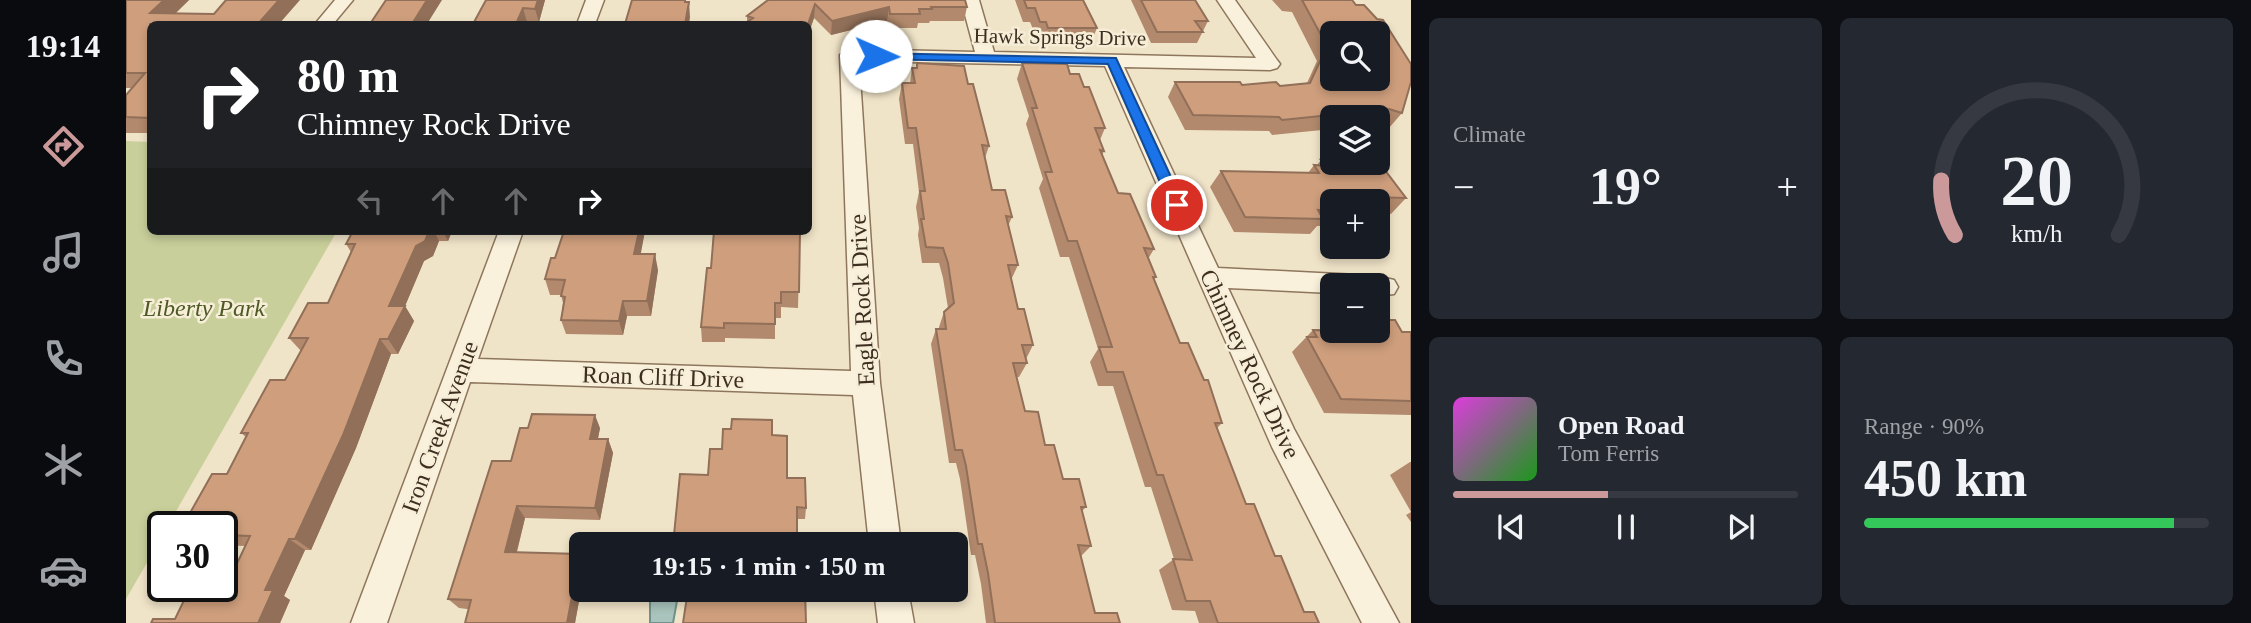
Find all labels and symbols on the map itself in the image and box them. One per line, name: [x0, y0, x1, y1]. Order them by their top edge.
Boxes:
position arrow: [839, 19, 913, 93]
street label: Hawk Springs Drive: [973, 23, 1147, 51]
pin: [1147, 175, 1207, 235]
street label: Eagle Rock Drive: [845, 213, 879, 387]
street label: Chimney Rock Drive: [1195, 265, 1305, 463]
park label: Liberty Park: [142, 295, 265, 321]
street label: Iron Creek Avenue: [397, 338, 483, 516]
street label: Roan Cliff Drive: [581, 361, 745, 393]
speed limit sign: 30: [147, 511, 238, 602]

